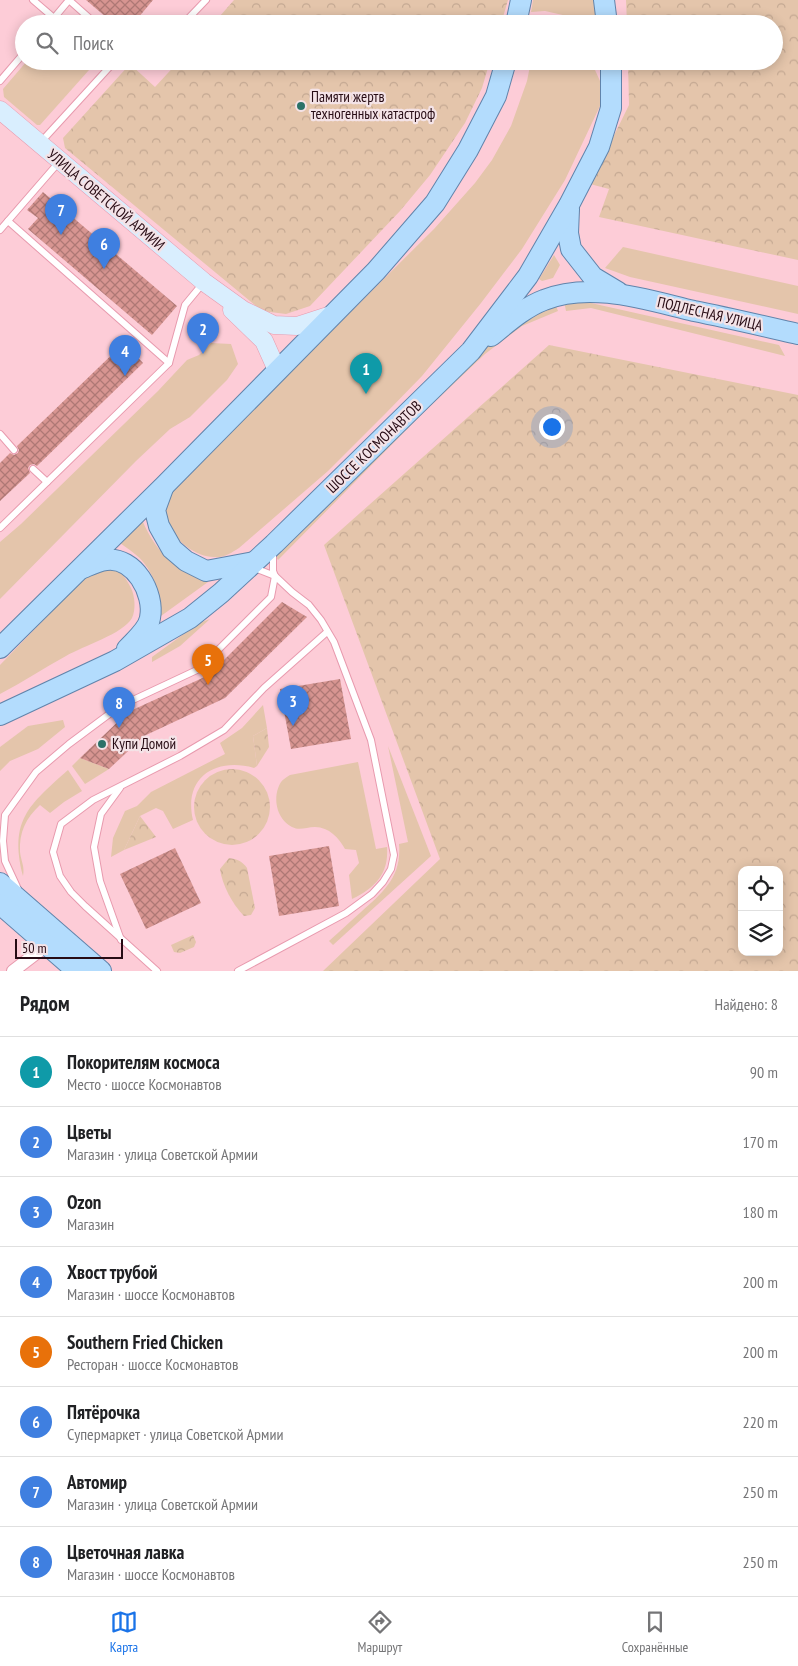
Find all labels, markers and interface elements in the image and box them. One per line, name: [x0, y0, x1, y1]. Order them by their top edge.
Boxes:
search box: [15, 15, 783, 70]
icon: search: [33, 29, 61, 57]
text: Поиск: [73, 31, 114, 55]
place label: Памяти жертв техногенных катастроф: [311, 87, 435, 123]
marker: Памяти жертв техногенных катастроф: [295, 100, 307, 112]
street label: УЛИЦА СОВЕТСКОЙ АРМИИ: [44, 145, 169, 254]
pin: 7: [45, 194, 77, 235]
pin: 6: [88, 228, 120, 269]
street label: ПОДЛЕСНАЯ УЛИЦА: [656, 292, 766, 335]
pin: 2: [187, 313, 219, 354]
pin: 4: [109, 335, 141, 376]
pin: 1: [350, 353, 382, 394]
street label: ШОССЕ КОСМОНАВТОВ: [322, 396, 425, 497]
your location: [539, 414, 565, 440]
pin: 5: [192, 644, 224, 685]
pin: 3: [277, 685, 309, 726]
pin: 8: [103, 687, 135, 728]
place label: Купи Домой: [112, 734, 176, 753]
marker: Купи Домой: [96, 738, 108, 750]
map controls: [738, 866, 783, 956]
button: locate: [738, 866, 783, 911]
button: layers: [738, 911, 783, 956]
scale bar: [15, 936, 122, 959]
text: 50 m: [22, 939, 47, 957]
text: Рядом: [20, 990, 70, 1017]
text: Найдено: 8: [715, 994, 778, 1014]
text: Покорителям космоса: [67, 1050, 220, 1074]
text: 1: [32, 1062, 40, 1082]
text: 90 m: [750, 1062, 778, 1082]
text: Место · шоссе Космонавтов: [67, 1074, 222, 1094]
text: Цветы: [67, 1120, 112, 1144]
text: 2: [32, 1132, 40, 1152]
text: 170 m: [743, 1132, 778, 1152]
text: Магазин · улица Советской Армии: [67, 1144, 258, 1164]
text: Ozon: [67, 1190, 101, 1214]
text: 3: [32, 1202, 40, 1222]
text: 180 m: [743, 1202, 778, 1222]
text: Магазин: [67, 1214, 114, 1234]
text: Хвост трубой: [67, 1260, 158, 1284]
text: 4: [32, 1272, 40, 1292]
text: 200 m: [743, 1272, 778, 1292]
text: Магазин · шоссе Космонавтов: [67, 1284, 235, 1304]
text: Southern Fried Chicken: [67, 1330, 223, 1354]
text: 5: [32, 1342, 40, 1362]
text: 200 m: [743, 1342, 778, 1362]
text: Ресторан · шоссе Космонавтов: [67, 1354, 238, 1374]
text: Пятёрочка: [67, 1400, 140, 1424]
text: 6: [32, 1412, 40, 1432]
text: 220 m: [743, 1412, 778, 1432]
text: Супермаркет · улица Советской Армии: [67, 1424, 283, 1444]
text: Автомир: [67, 1470, 127, 1494]
text: 7: [32, 1482, 40, 1502]
text: 250 m: [743, 1482, 778, 1502]
text: Магазин · улица Советской Армии: [67, 1494, 258, 1514]
text: Цветочная лавка: [67, 1540, 184, 1564]
text: 8: [32, 1552, 40, 1572]
text: 250 m: [743, 1552, 778, 1572]
text: Магазин · шоссе Космонавтов: [67, 1564, 235, 1584]
tab: Карта: [110, 1608, 138, 1656]
tab: Маршрут: [358, 1608, 402, 1656]
tab: Сохранённые: [622, 1608, 688, 1656]

